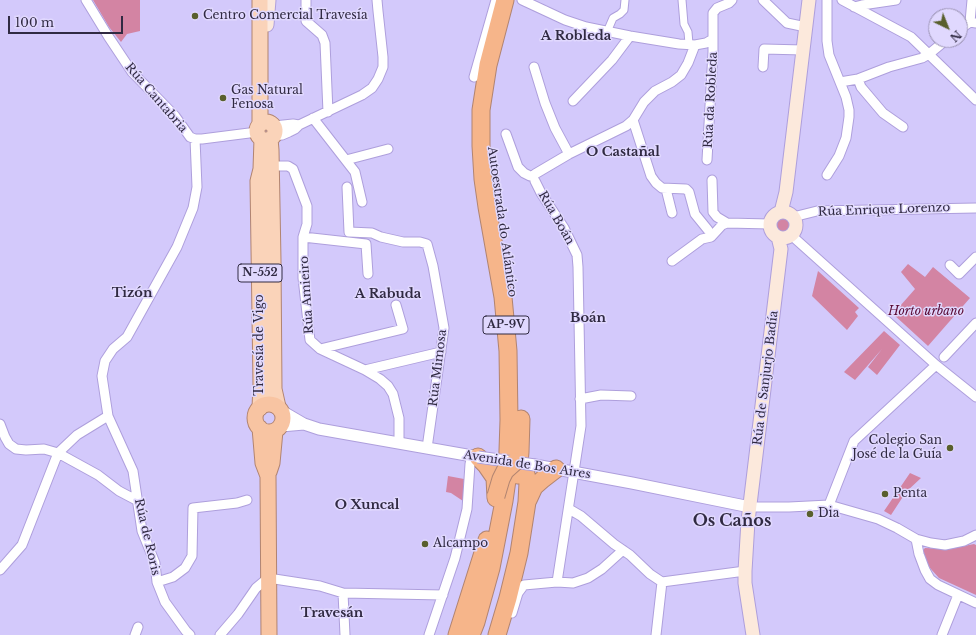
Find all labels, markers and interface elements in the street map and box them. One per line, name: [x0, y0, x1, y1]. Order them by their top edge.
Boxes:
scale bar: [10, 8, 125, 34]
north arrow: [928, 8, 968, 48]
place label: Centro Comercial Travesía: [203, 9, 368, 23]
marker: Centro Comercial Travesía: [190, 11, 200, 21]
text: 100 m: [15, 15, 54, 30]
text: N: [947, 27, 964, 45]
district label: A Robleda: [541, 28, 611, 44]
street label: Rúa da Robleda: [701, 52, 721, 148]
street label: Rúa Cantabria: [122, 60, 190, 136]
place label: Gas Natural Fenosa: [231, 84, 303, 112]
marker: Gas Natural Fenosa: [218, 93, 228, 103]
district label: O Castañal: [586, 144, 660, 160]
street label: Autoestrada do Atlántico: [484, 146, 520, 298]
street label: Rúa Boán: [535, 189, 577, 247]
street label: Rúa Enrique Lorenzo: [818, 200, 950, 220]
street label: Rúa Amieiro: [297, 255, 317, 335]
road number: N-552: [238, 264, 282, 282]
district label: Tizón: [112, 285, 152, 301]
district label: A Rabuda: [355, 286, 421, 302]
street label: Travesía de Vigo: [253, 294, 267, 396]
park label: Horto urbano: [888, 305, 964, 319]
district label: Boán: [570, 310, 606, 326]
street label: Rúa de Sanjurjo Badía: [751, 310, 781, 446]
road number: AP-9V: [483, 316, 529, 334]
street label: Rúa Mimosa: [426, 329, 450, 407]
place label: Colegio San José de la Guía: [852, 434, 942, 462]
marker: Colegio San José de la Guía: [945, 443, 955, 453]
street label: Avenida de Bos Aires: [462, 448, 592, 482]
place label: Penta: [893, 487, 927, 501]
marker: Penta: [880, 489, 890, 499]
street label: Rúa de Roris: [131, 497, 163, 577]
district label: O Xuncal: [335, 497, 399, 513]
place label: Dia: [818, 507, 839, 521]
marker: Dia: [805, 509, 815, 519]
district label: Os Caños: [693, 511, 771, 531]
place label: Alcampo: [433, 537, 488, 551]
marker: Alcampo: [420, 539, 430, 549]
district label: Travesán: [301, 605, 363, 621]

